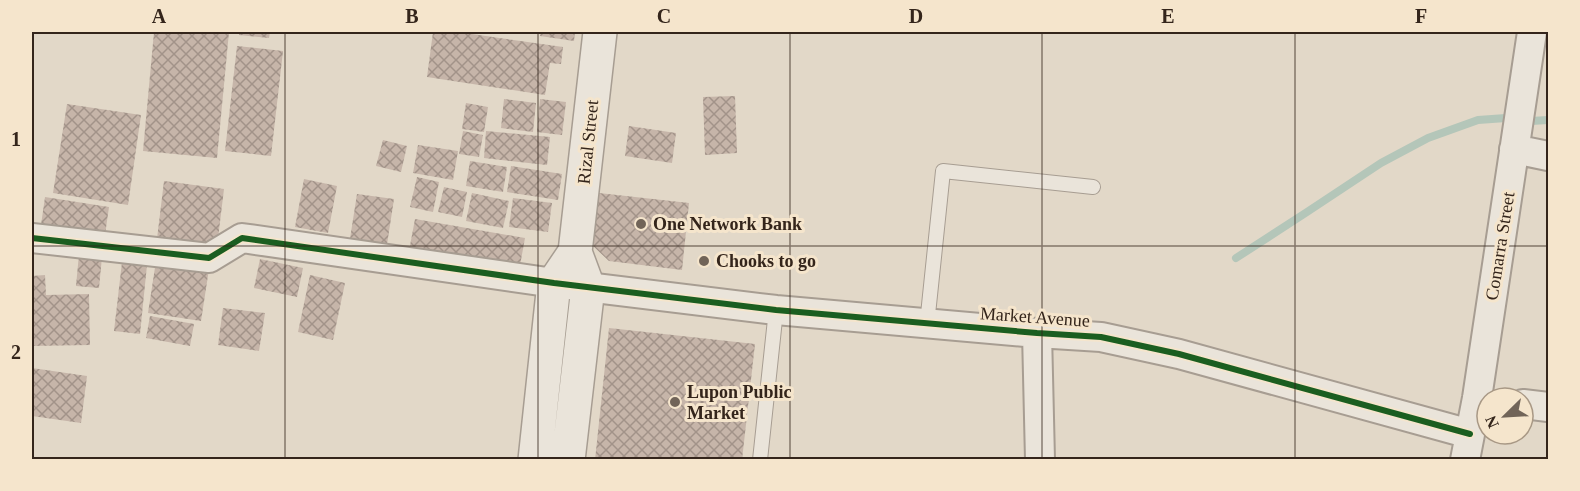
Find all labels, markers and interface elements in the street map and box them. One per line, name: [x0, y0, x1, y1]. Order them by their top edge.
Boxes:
text: A: [152, 5, 167, 27]
text: B: [405, 5, 419, 27]
text: C: [657, 5, 671, 27]
text: D: [909, 5, 923, 27]
text: E: [1161, 5, 1175, 27]
text: F: [1415, 5, 1427, 27]
street label: Rizal Street: [574, 99, 602, 185]
text: 1: [11, 128, 21, 150]
street label: Comarra Street: [1482, 190, 1518, 302]
place label: One Network Bank: [653, 214, 802, 234]
marker: One Network Bank: [634, 217, 648, 231]
place label: Chooks to go: [716, 251, 816, 271]
marker: Chooks to go: [697, 254, 711, 268]
street label: Market Avenue: [979, 303, 1091, 331]
text: 2: [11, 341, 21, 363]
place label: Lupon Public Market: [687, 382, 792, 423]
north arrow: [1475, 386, 1535, 446]
marker: Lupon Public Market: [668, 395, 682, 409]
text: N: [1481, 413, 1502, 431]

